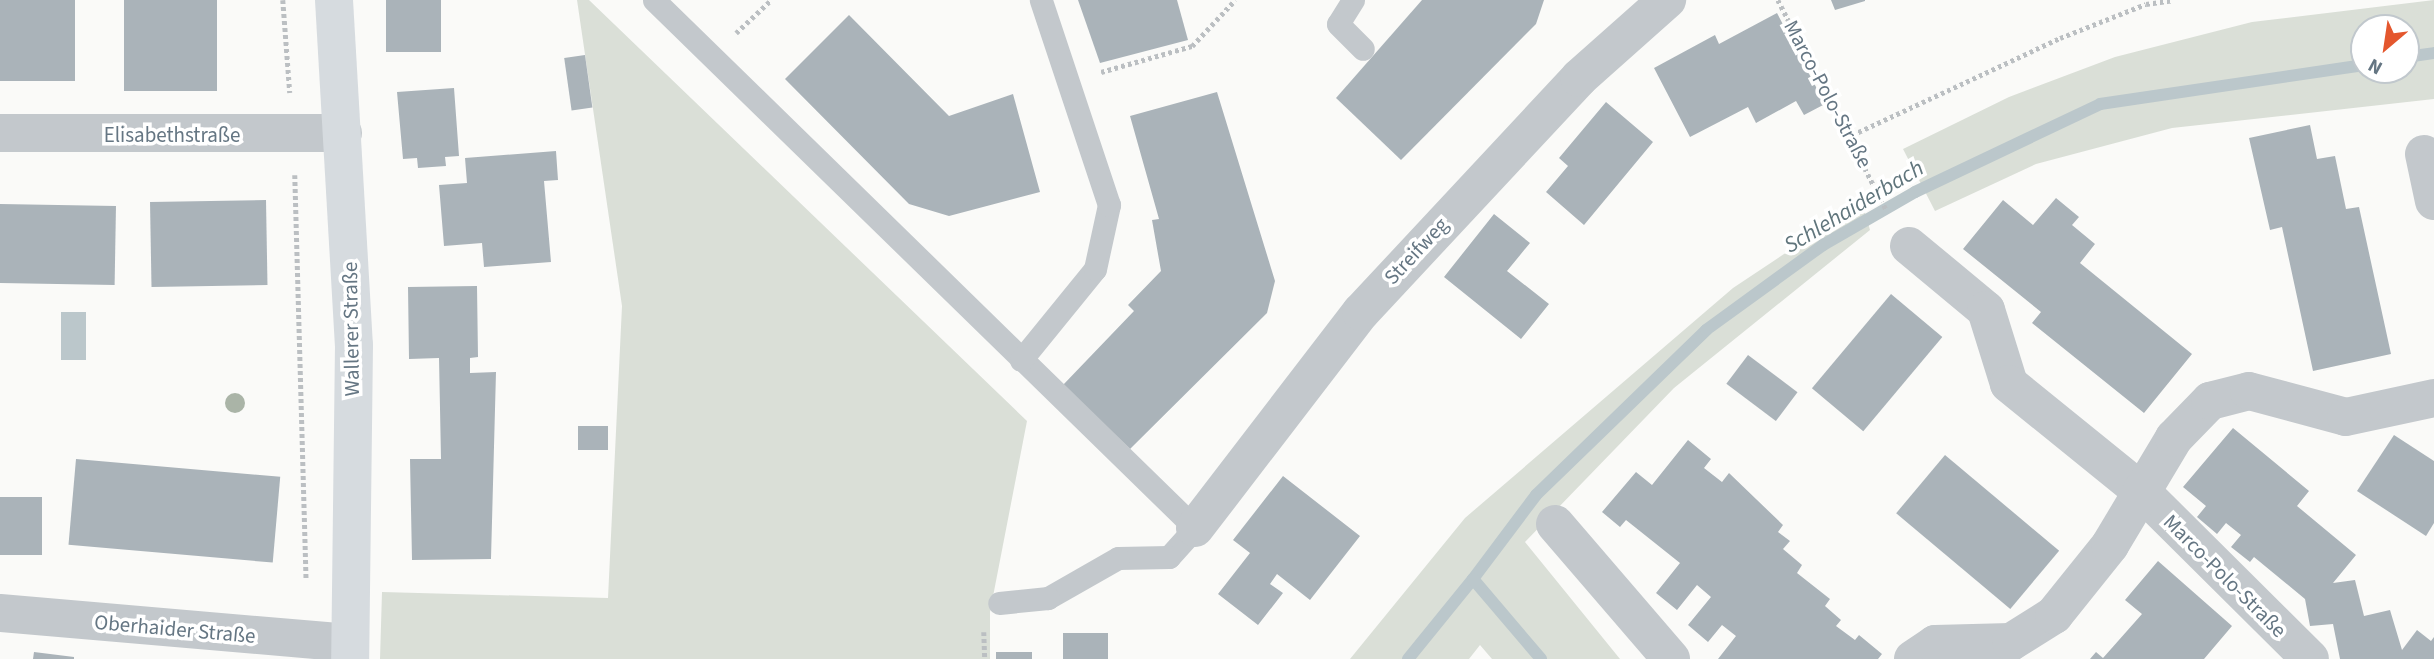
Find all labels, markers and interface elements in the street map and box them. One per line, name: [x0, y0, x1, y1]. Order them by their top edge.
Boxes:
north arrow: [2350, 14, 2420, 84]
street label: Marco-Polo-Straße: [1778, 16, 1878, 172]
text: N: [2363, 51, 2388, 81]
street label: Elisabethstraße: [104, 122, 240, 148]
water label: Schlehaiderbach: [1779, 154, 1929, 260]
street label: Streifweg: [1379, 212, 1453, 290]
street label: Wallerer Straße: [337, 262, 365, 396]
street label: Marco-Polo-Straße: [2158, 509, 2292, 643]
street label: Oberhaider Straße: [93, 609, 257, 649]

